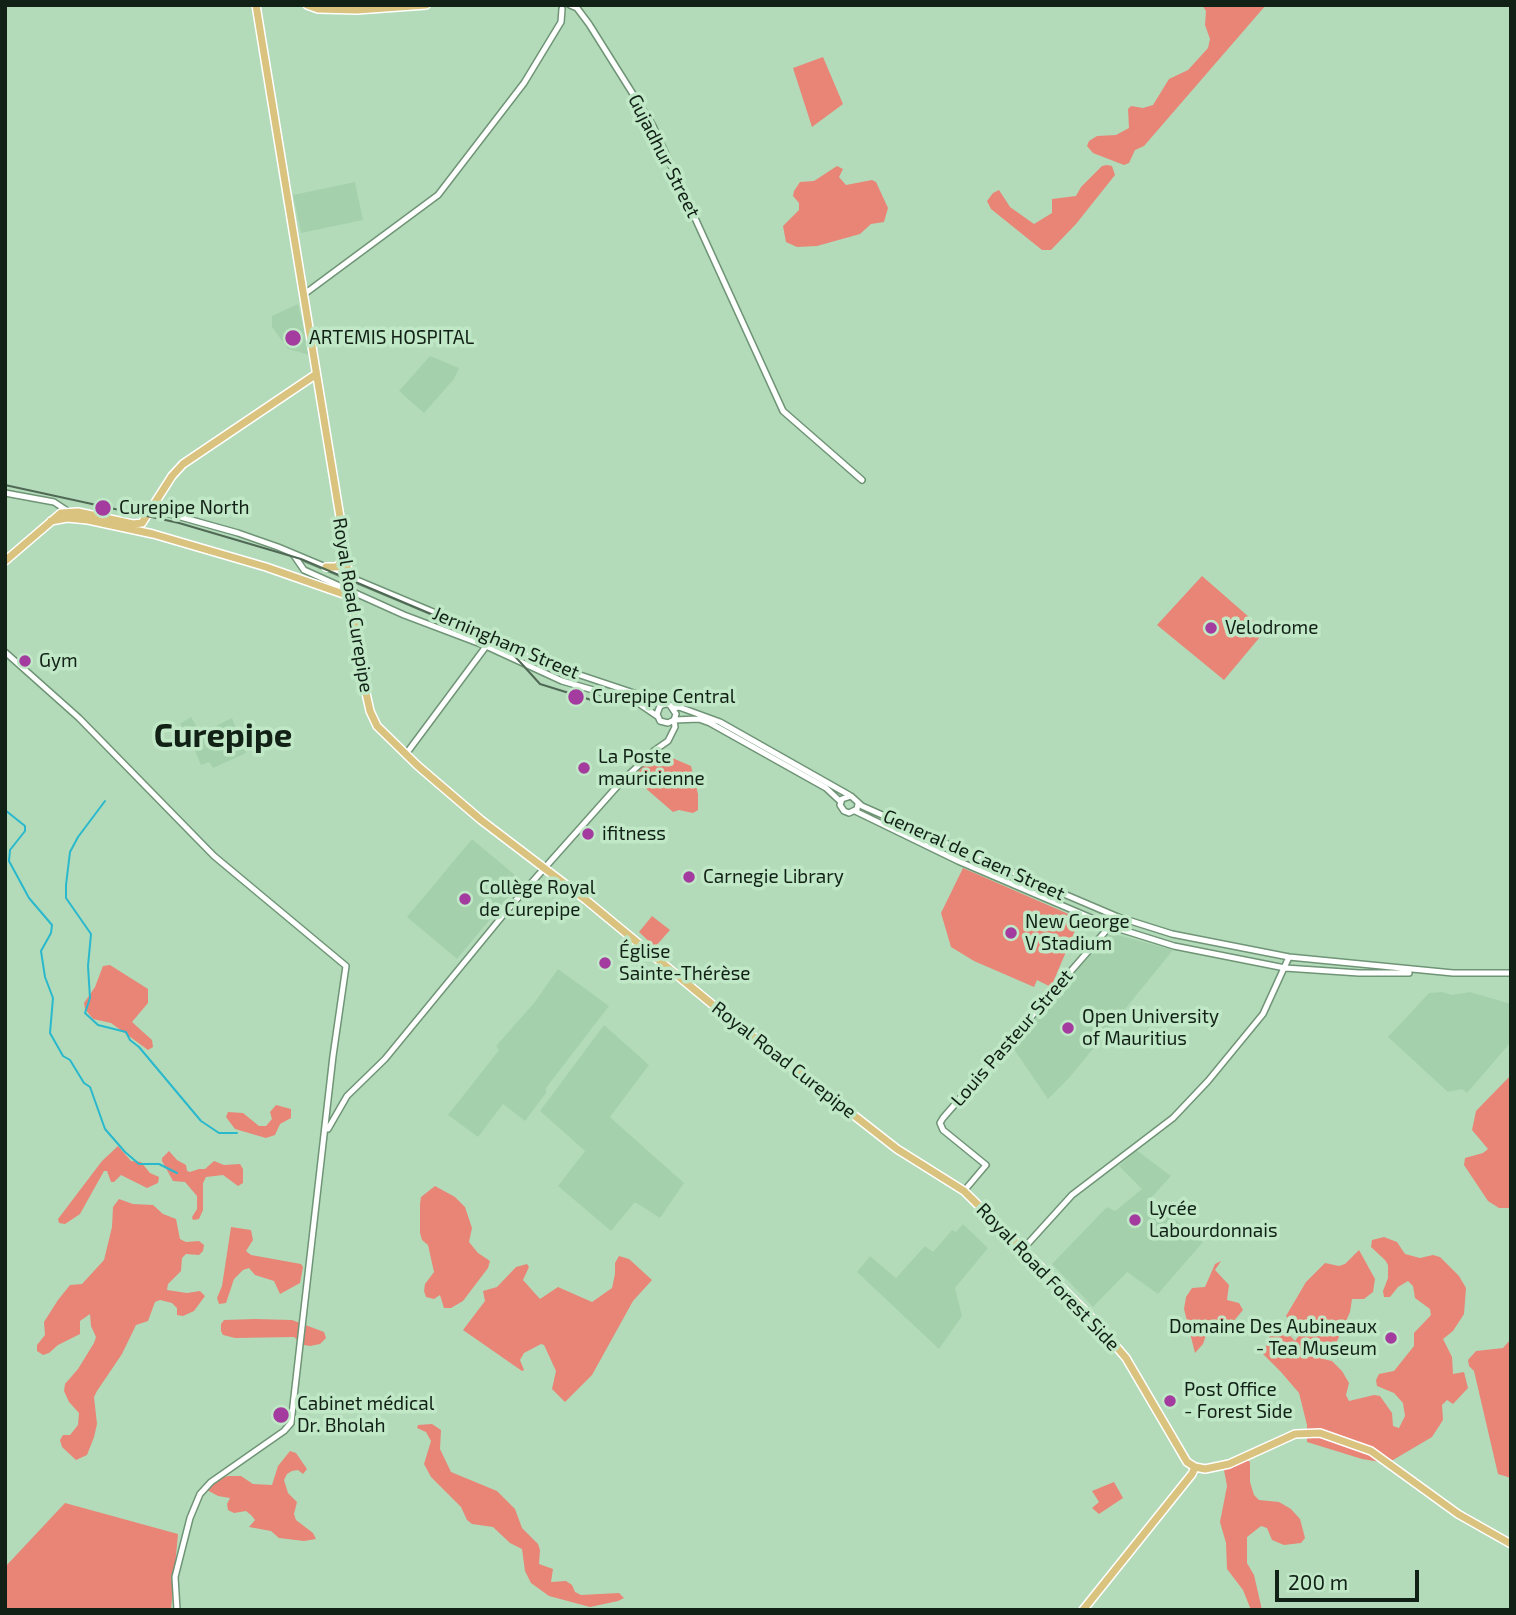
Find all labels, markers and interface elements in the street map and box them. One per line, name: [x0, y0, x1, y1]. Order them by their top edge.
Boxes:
street label: Gujadhur Street: [623, 91, 705, 221]
place label: ARTEMIS HOSPITAL: [309, 327, 474, 349]
marker: ARTEMIS HOSPITAL: [283, 328, 303, 348]
place label: Curepipe North: [119, 497, 250, 519]
marker: Curepipe North: [93, 498, 113, 518]
street label: Royal Road Curepipe: [328, 516, 378, 694]
street label: Jerningham Street: [429, 602, 583, 684]
place label: Velodrome: [1225, 617, 1318, 639]
marker: Velodrome: [1203, 620, 1219, 636]
place label: Gym: [39, 650, 78, 672]
marker: Gym: [17, 653, 33, 669]
place label: Curepipe Central: [592, 686, 735, 708]
marker: Curepipe Central: [566, 687, 586, 707]
district label: Curepipe: [154, 716, 292, 756]
place label: La Poste mauricienne: [598, 746, 705, 790]
marker: La Poste mauricienne: [576, 760, 592, 776]
street label: General de Caen Street: [880, 805, 1068, 905]
place label: ifitness: [602, 823, 666, 845]
marker: ifitness: [580, 826, 596, 842]
place label: Carnegie Library: [703, 866, 844, 888]
marker: Carnegie Library: [681, 869, 697, 885]
place label: Collège Royal de Curepipe: [479, 877, 595, 921]
marker: Collège Royal de Curepipe: [457, 891, 473, 907]
place label: New George V Stadium: [1025, 911, 1130, 955]
marker: New George V Stadium: [1003, 925, 1019, 941]
place label: Église Sainte-Thérèse: [619, 941, 750, 985]
marker: Église Sainte-Thérèse: [597, 955, 613, 971]
street label: Louis Pasteur Street: [946, 965, 1078, 1111]
street label: Royal Road Curepipe: [707, 997, 861, 1123]
place label: Open University of Mauritius: [1082, 1006, 1219, 1050]
marker: Open University of Mauritius: [1060, 1020, 1076, 1036]
street label: Royal Road Forest Side: [972, 1198, 1124, 1356]
place label: Lycée Labourdonnais: [1149, 1198, 1278, 1242]
marker: Lycée Labourdonnais: [1127, 1212, 1143, 1228]
place label: Domaine Des Aubineaux - Tea Museum: [1169, 1316, 1377, 1360]
marker: Domaine Des Aubineaux - Tea Museum: [1383, 1330, 1399, 1346]
place label: Post Office - Forest Side: [1184, 1379, 1293, 1423]
place label: Cabinet médical Dr. Bholah: [297, 1393, 434, 1437]
marker: Post Office - Forest Side: [1162, 1393, 1178, 1409]
marker: Cabinet médical Dr. Bholah: [271, 1405, 291, 1425]
scale bar: [1278, 1556, 1422, 1600]
text: 200 m: [1288, 1569, 1348, 1594]

